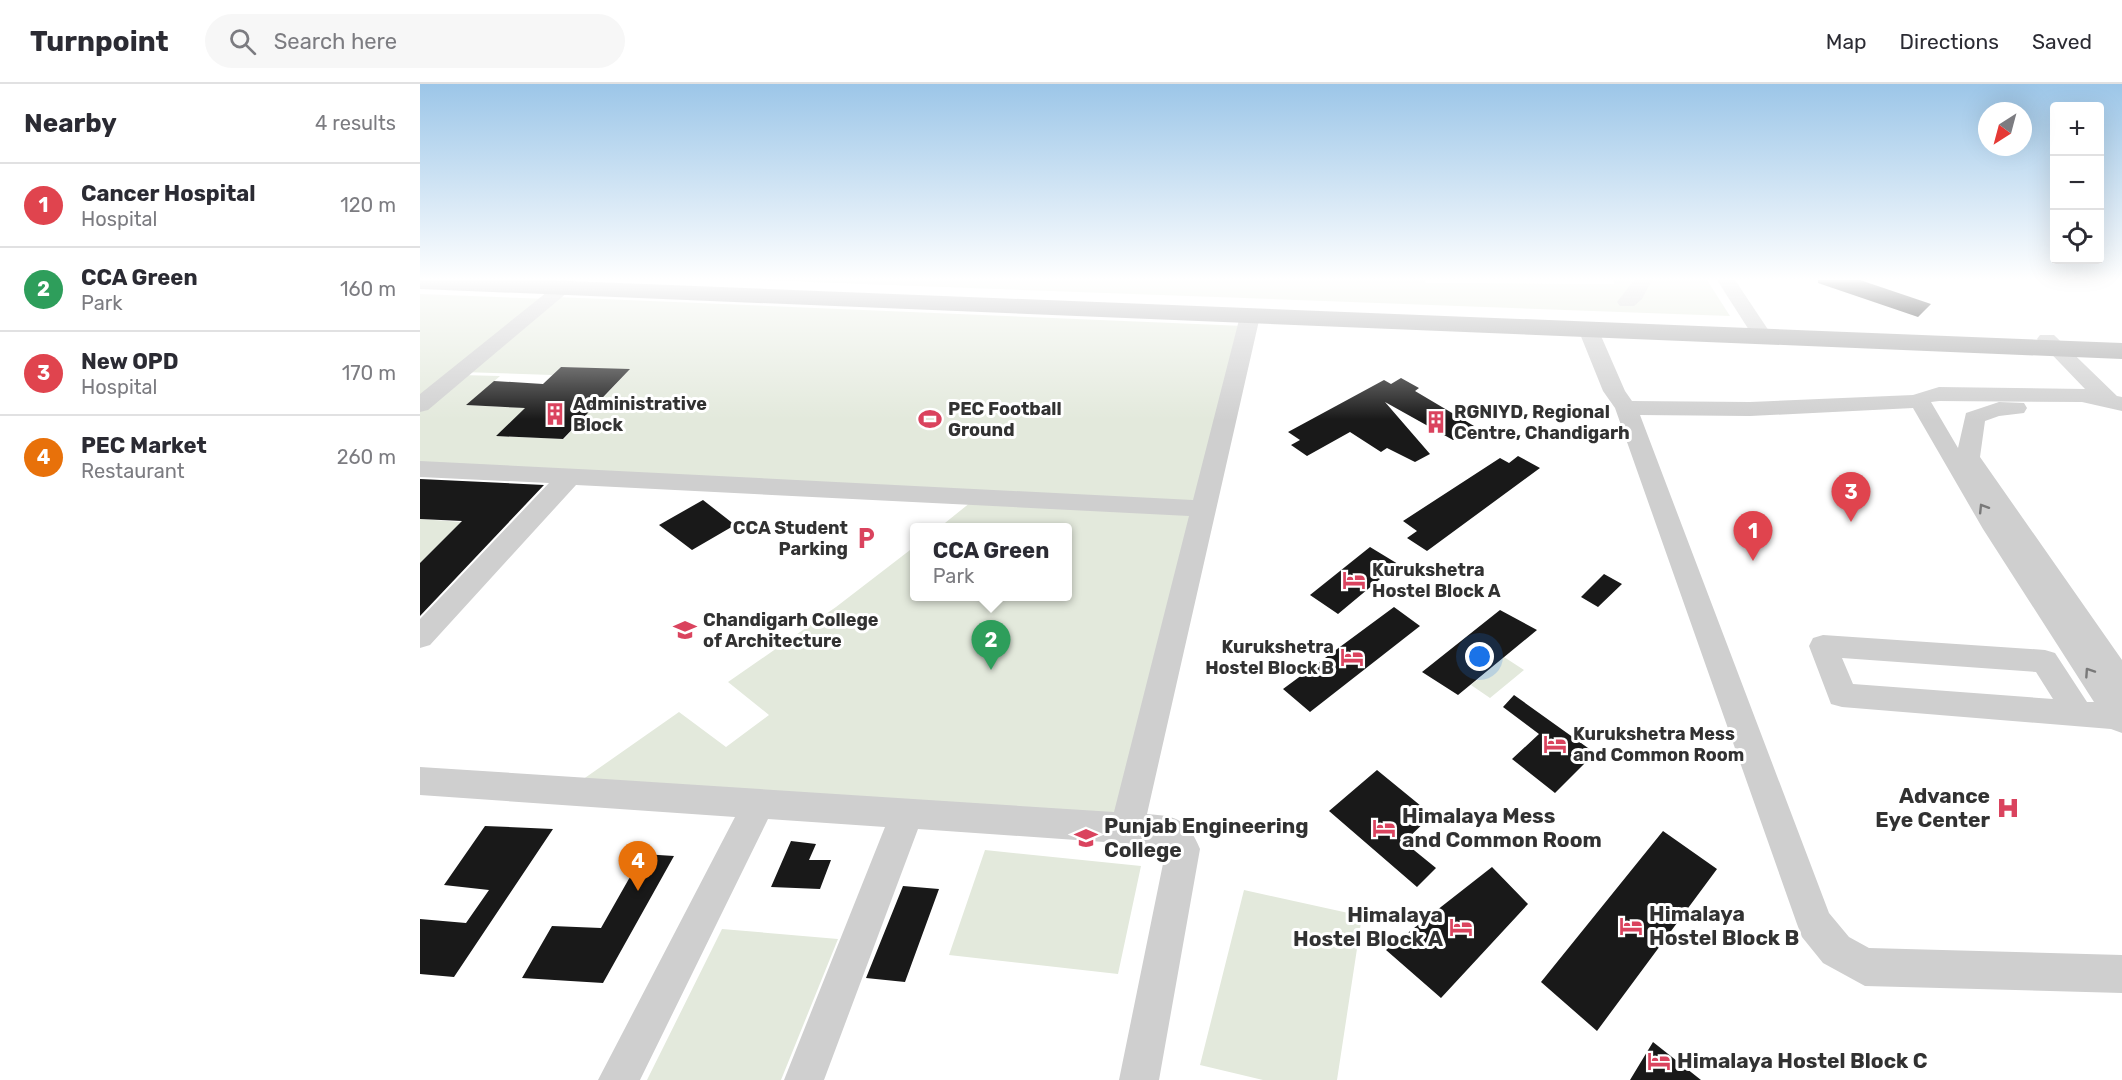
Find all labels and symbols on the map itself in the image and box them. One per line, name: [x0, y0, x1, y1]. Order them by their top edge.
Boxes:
north arrow: [1978, 102, 2032, 156]
place label: Administrative Block: [573, 393, 707, 436]
place label: PEC Football Ground: [948, 398, 1062, 441]
building icon: Administrative Block: [542, 401, 568, 427]
place label: RGNIYD, Regional Centre, Chandigarh: [1454, 401, 1630, 444]
sports icon: PEC Football Ground: [917, 406, 943, 432]
building icon: RGNIYD, Regional Centre, Chandigarh: [1423, 409, 1449, 435]
pin: 3: [1832, 472, 1870, 522]
one-way arrow: [1978, 504, 1990, 514]
pin: 1: [1734, 512, 1772, 561]
place label: CCA Student Parking: [733, 517, 848, 560]
parking icon: CCA Student Parking: [853, 525, 879, 551]
place label: Kurukshetra Hostel Block A: [1372, 559, 1501, 602]
hotel icon: Kurukshetra Hostel Block A: [1341, 567, 1367, 593]
place label: Chandigarh College of Architecture: [703, 609, 879, 652]
school or university icon: Chandigarh College of Architecture: [672, 617, 698, 643]
pin: 2: [972, 620, 1010, 670]
place label: Kurukshetra Hostel Block B: [1205, 636, 1334, 679]
your location: [1465, 642, 1494, 671]
hotel icon: Kurukshetra Hostel Block B: [1339, 644, 1365, 670]
one-way arrow: [2086, 667, 2097, 678]
place label: Kurukshetra Mess and Common Room: [1573, 723, 1744, 766]
hotel icon: Kurukshetra Mess and Common Room: [1542, 731, 1568, 757]
place label: Advance Eye Center: [1875, 783, 1990, 832]
hospital icon: Advance Eye Center: [1995, 795, 2021, 821]
place label: Himalaya Mess and Common Room: [1402, 803, 1602, 852]
place label: Punjab Engineering College: [1104, 813, 1309, 862]
hotel icon: Himalaya Mess and Common Room: [1371, 815, 1397, 841]
school or university icon: Punjab Engineering College: [1073, 825, 1099, 851]
pin: 4: [618, 842, 658, 891]
place label: Himalaya Hostel Block B: [1649, 901, 1799, 950]
place label: Himalaya Hostel Block A: [1293, 902, 1443, 951]
hotel icon: Himalaya Hostel Block B: [1618, 913, 1644, 939]
hotel icon: Himalaya Hostel Block A: [1448, 914, 1474, 940]
hotel icon: Himalaya Hostel Block C: [1646, 1048, 1672, 1074]
place label: Himalaya Hostel Block C: [1677, 1048, 1928, 1073]

